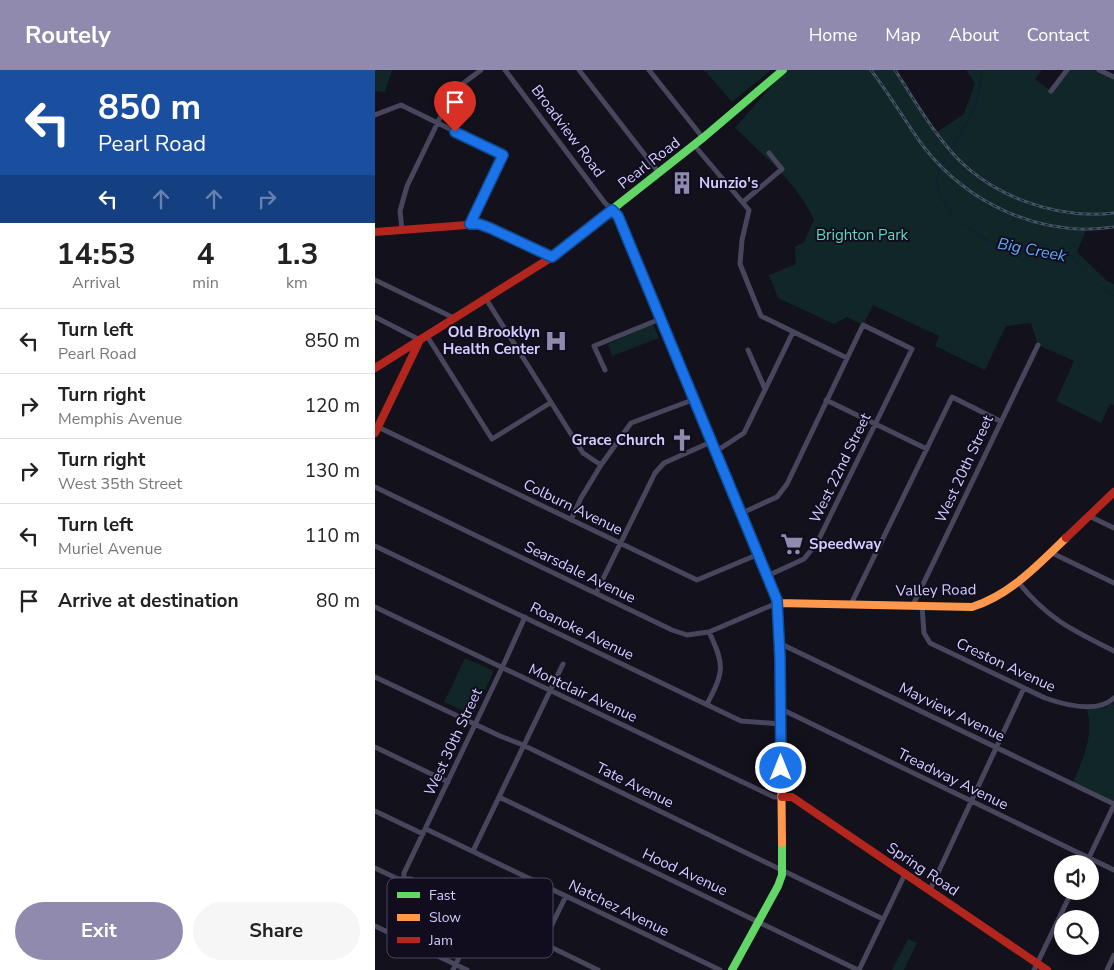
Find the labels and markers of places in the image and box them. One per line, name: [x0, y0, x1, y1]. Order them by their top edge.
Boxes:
pin: [434, 81, 476, 132]
building icon: Nunzio's: [669, 170, 695, 196]
place label: Nunzio's: [699, 173, 758, 193]
place label: Old Brooklyn Health Center: [443, 322, 540, 359]
hospital icon: Old Brooklyn Health Center: [543, 328, 569, 354]
church icon: Grace Church: [669, 427, 695, 453]
place label: Grace Church: [572, 430, 665, 450]
supermarket icon: Speedway: [779, 531, 805, 557]
place label: Speedway: [809, 534, 882, 554]

